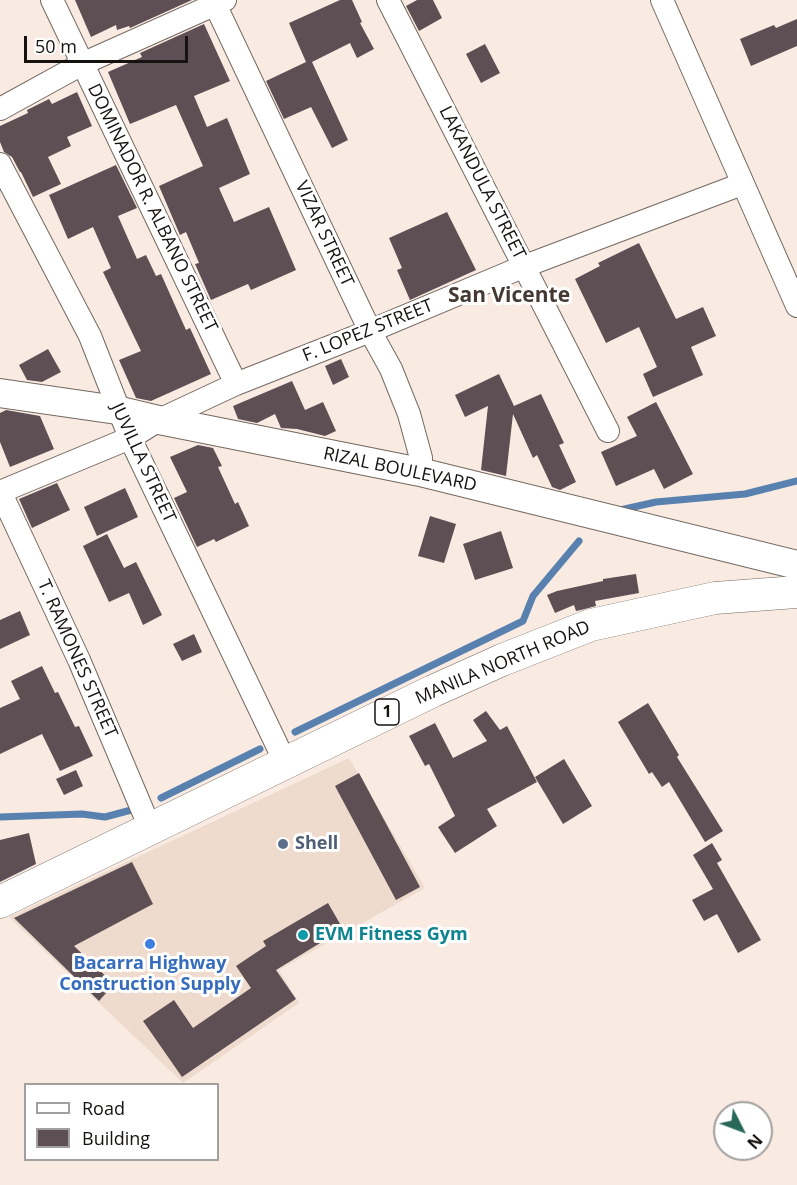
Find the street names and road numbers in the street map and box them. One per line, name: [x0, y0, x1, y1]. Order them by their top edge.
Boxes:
street label: DOMINADOR R. ALBANO STREET: [82, 80, 222, 336]
street label: LAKANDULA STREET: [434, 103, 530, 263]
street label: VIZAR STREET: [290, 178, 358, 290]
street label: F. LOPEZ STREET: [300, 295, 436, 367]
street label: JUVILLA STREET: [106, 400, 180, 526]
street label: RIZAL BOULEVARD: [321, 443, 479, 497]
street label: T. RAMONES STREET: [32, 577, 122, 741]
street label: MANILA NORTH ROAD: [412, 616, 594, 710]
road number: 1: [375, 699, 399, 725]

